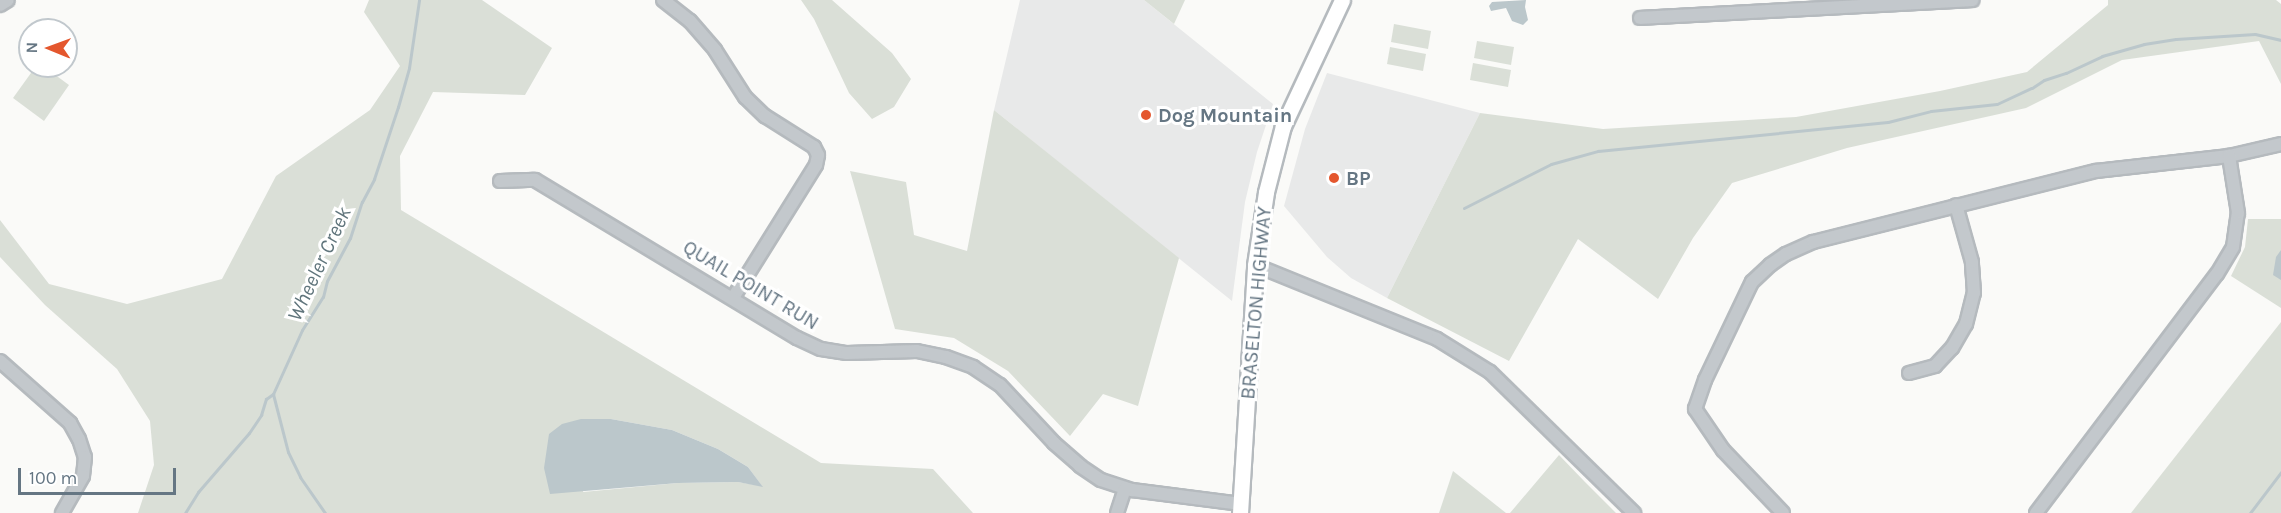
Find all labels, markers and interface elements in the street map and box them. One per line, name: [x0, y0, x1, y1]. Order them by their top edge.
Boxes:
north arrow: [18, 18, 78, 78]
text: N: [22, 42, 41, 54]
place label: Dog Mountain: [1158, 103, 1292, 127]
marker: Dog Mountain: [1139, 108, 1153, 122]
place label: BP: [1346, 166, 1371, 190]
marker: BP: [1327, 171, 1341, 185]
water label: Wheeler Creek: [282, 203, 356, 325]
street label: BRASELTON HIGHWAY: [1236, 206, 1276, 400]
street label: QUAIL POINT RUN: [679, 235, 823, 335]
scale bar: [21, 456, 178, 494]
text: 100 m: [29, 467, 77, 489]

